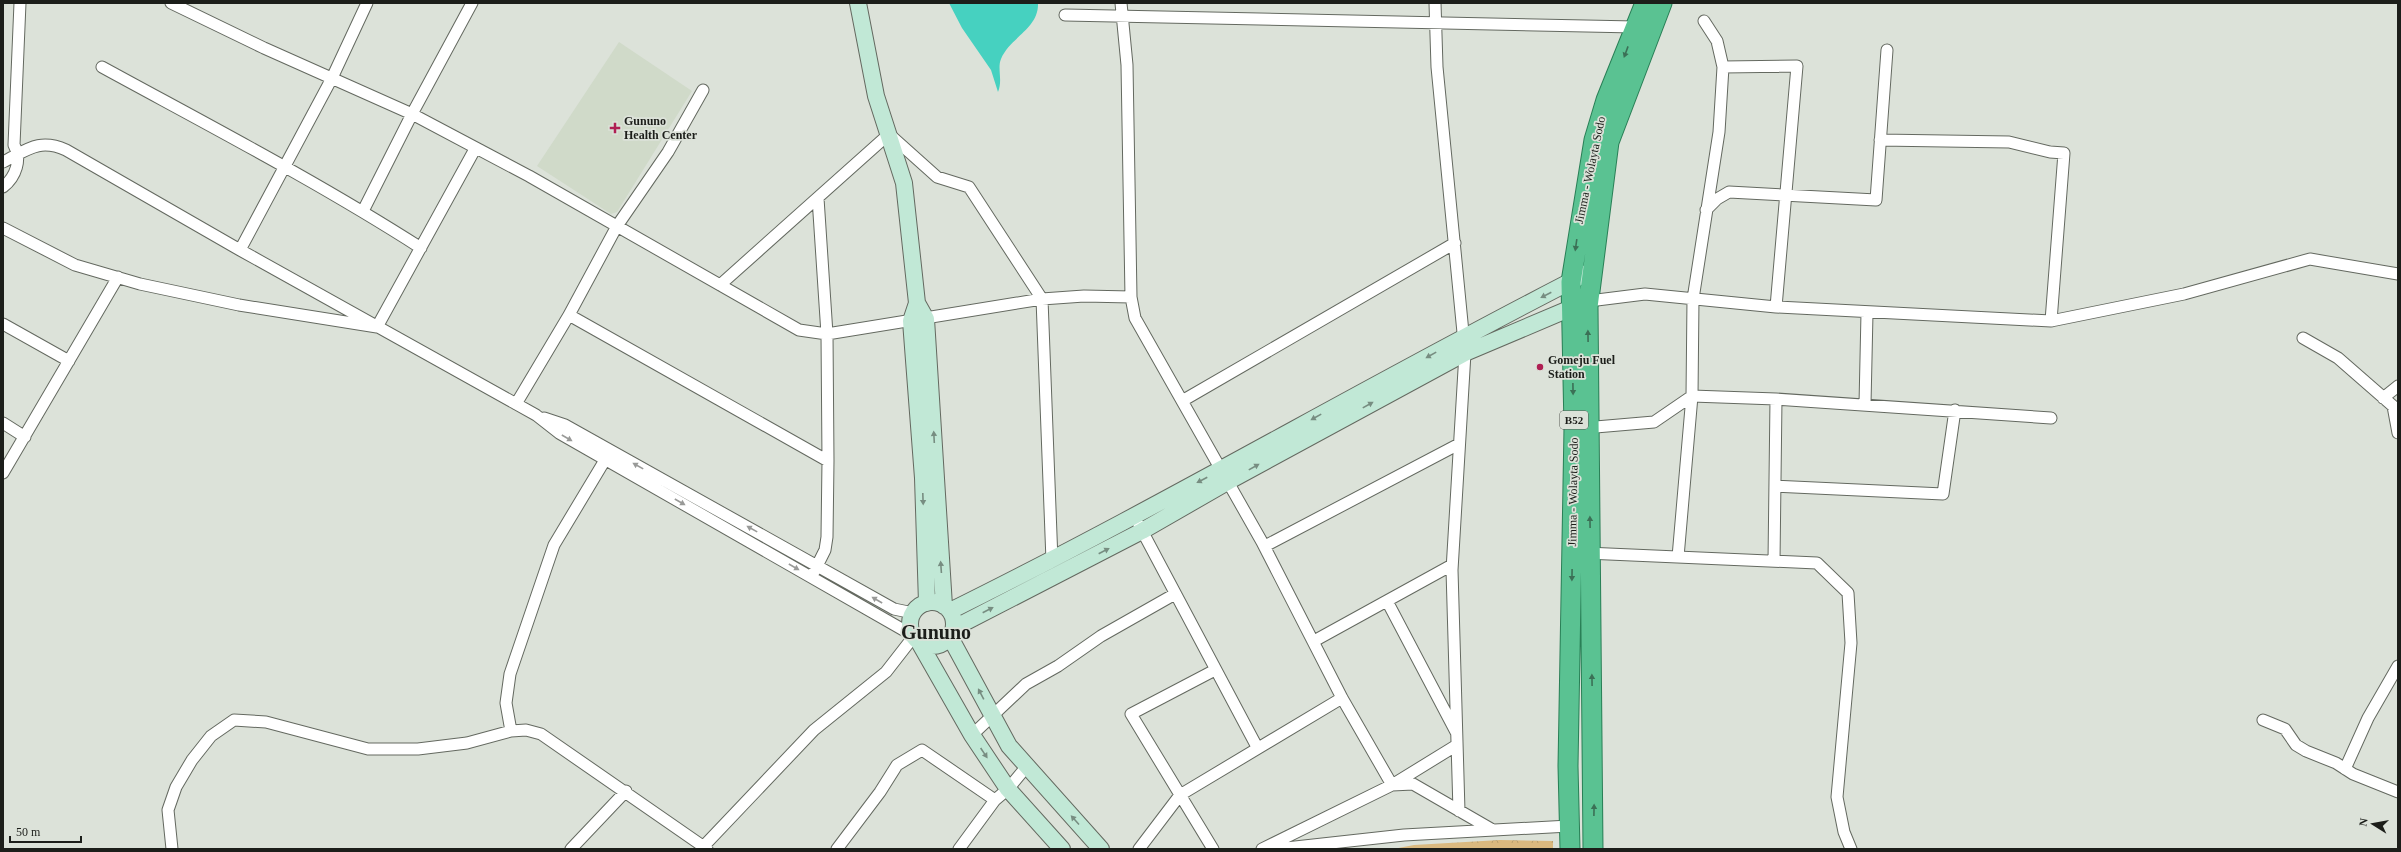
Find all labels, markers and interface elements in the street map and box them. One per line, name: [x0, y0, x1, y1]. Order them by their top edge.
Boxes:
one-way arrow: [1622, 47, 1628, 59]
place label: Gununo Health Center: [624, 114, 698, 142]
street label: Jimma - Wolayta Sodo: [1572, 115, 1608, 225]
marker: Gununo Health Center: [609, 122, 621, 134]
one-way arrow: [1573, 239, 1579, 251]
one-way arrow: [1540, 291, 1551, 298]
one-way arrow: [1585, 329, 1591, 342]
one-way arrow: [1425, 352, 1436, 358]
place label: Gomeju Fuel Station: [1548, 353, 1616, 381]
marker: Gomeju Fuel Station: [1535, 362, 1545, 372]
one-way arrow: [1570, 383, 1576, 396]
one-way arrow: [1363, 402, 1374, 408]
road number: B52: [1560, 411, 1588, 429]
one-way arrow: [1311, 414, 1322, 421]
one-way arrow: [930, 431, 937, 443]
one-way arrow: [562, 435, 573, 442]
street label: Jimma - Wolayta Sodo: [1565, 437, 1581, 547]
one-way arrow: [632, 462, 644, 469]
one-way arrow: [1248, 464, 1260, 470]
one-way arrow: [1196, 476, 1208, 483]
one-way arrow: [920, 493, 927, 505]
one-way arrow: [675, 499, 686, 506]
one-way arrow: [1587, 516, 1594, 528]
one-way arrow: [746, 526, 758, 533]
one-way arrow: [1098, 547, 1110, 554]
one-way arrow: [937, 561, 944, 573]
one-way arrow: [788, 563, 799, 570]
one-way arrow: [1569, 569, 1575, 582]
one-way arrow: [871, 596, 883, 603]
one-way arrow: [983, 607, 994, 613]
district label: Gununo: [901, 621, 971, 643]
one-way arrow: [1589, 673, 1595, 686]
one-way arrow: [978, 688, 985, 700]
one-way arrow: [980, 748, 988, 758]
one-way arrow: [1590, 804, 1597, 816]
north arrow: [2353, 804, 2393, 844]
one-way arrow: [1071, 815, 1080, 824]
text: N: [2357, 817, 2370, 827]
scale bar: [10, 818, 81, 844]
text: 50 m: [16, 825, 41, 839]

